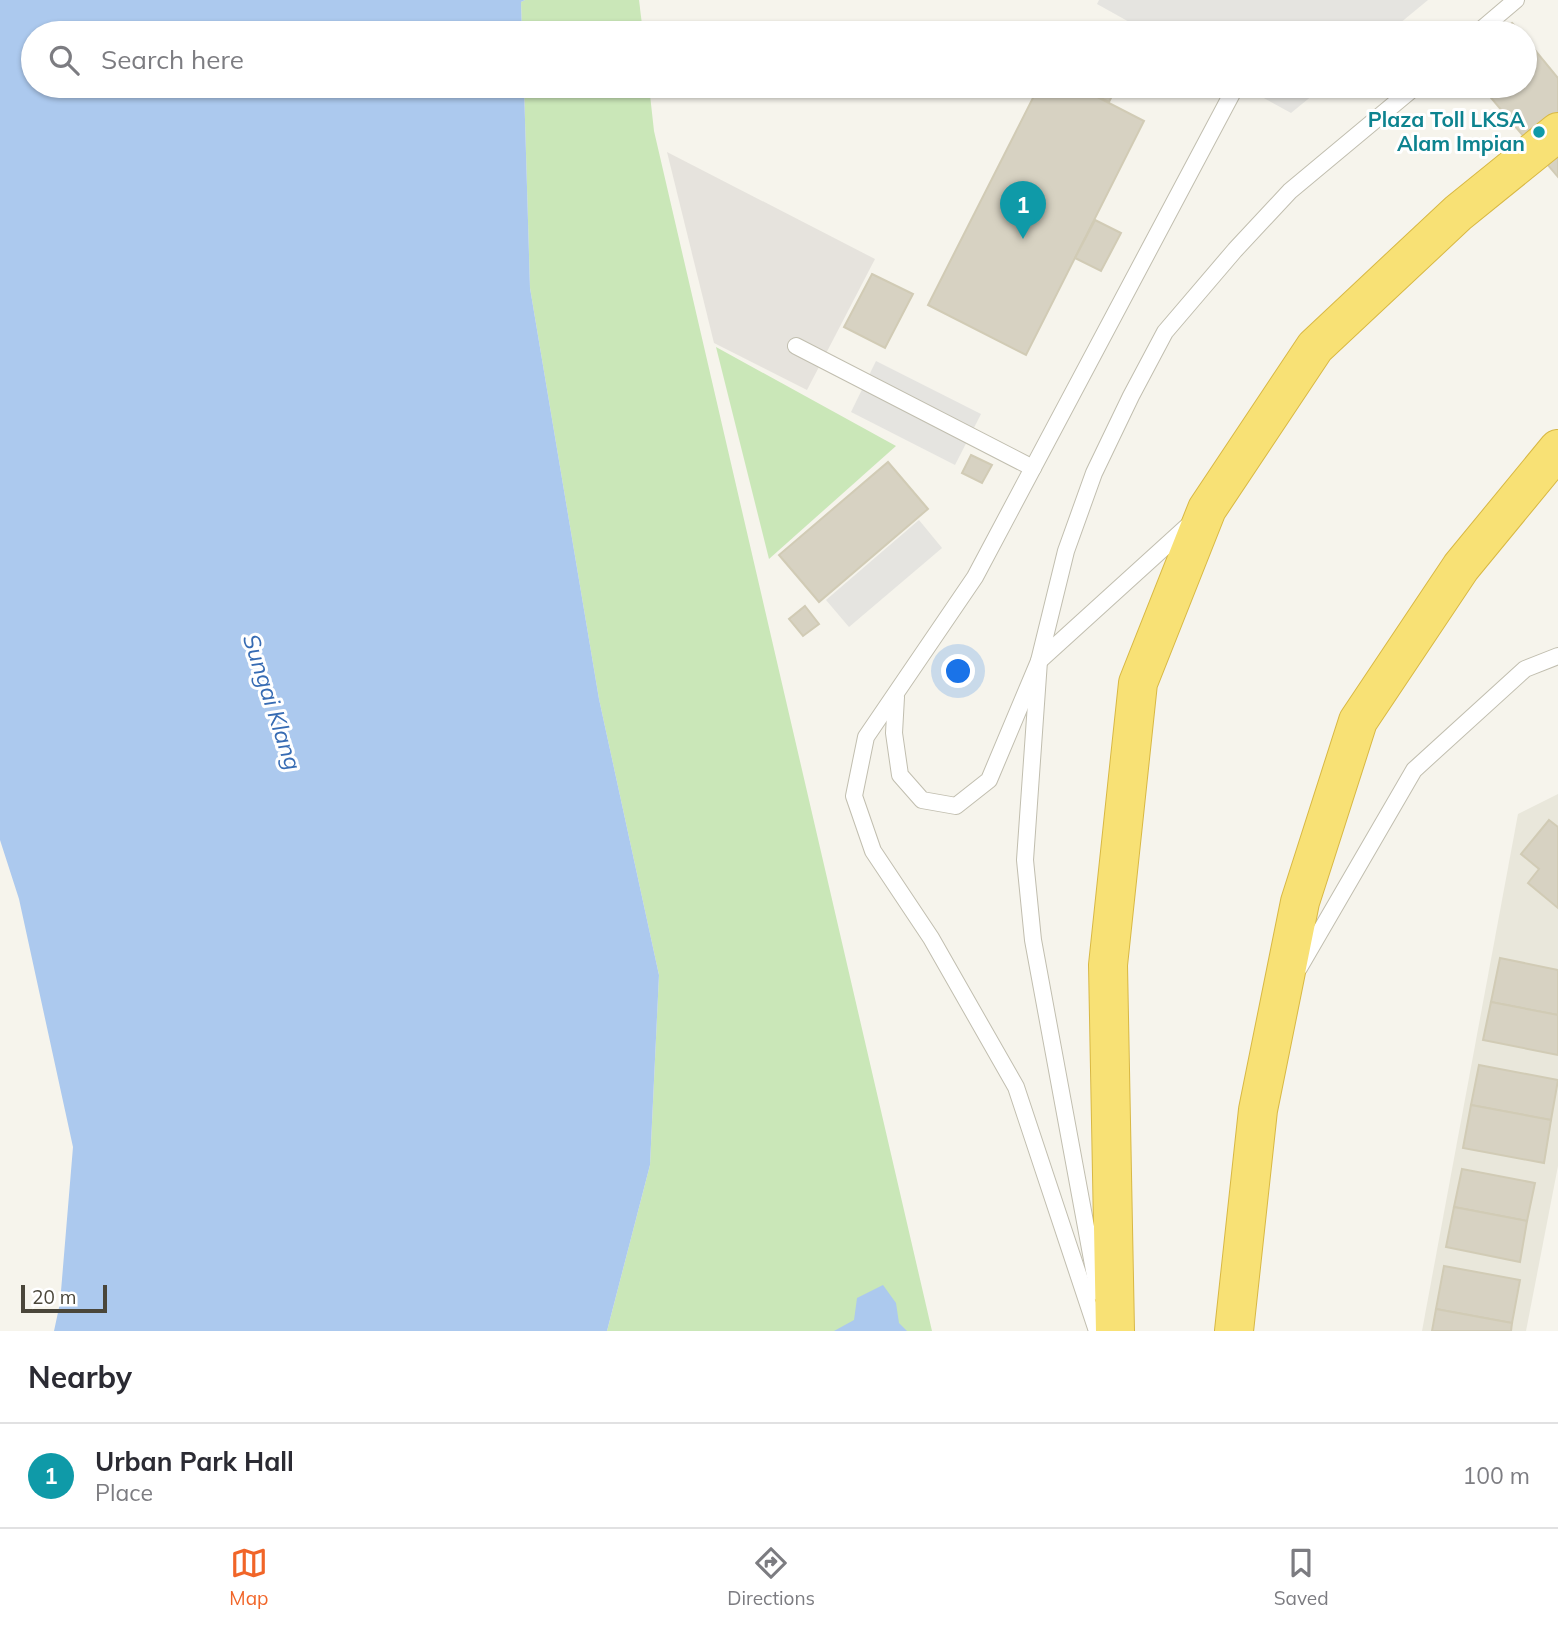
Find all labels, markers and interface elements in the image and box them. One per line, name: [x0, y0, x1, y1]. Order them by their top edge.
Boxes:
search box: [21, 21, 1537, 98]
icon: search: [45, 41, 83, 79]
text: Search here: [101, 43, 244, 76]
place label: Plaza Toll LKSA Alam Impian: [1368, 106, 1525, 156]
marker: Plaza Toll LKSA Alam Impian: [1531, 124, 1547, 140]
pin: 1: [1000, 181, 1046, 239]
water label: Sungai Klang: [237, 630, 308, 774]
your location: [941, 654, 975, 688]
scale bar: [21, 1282, 107, 1314]
text: 20 m: [32, 1285, 76, 1309]
text: Nearby: [28, 1358, 132, 1396]
text: Urban Park Hall: [95, 1445, 294, 1478]
text: 1: [44, 1461, 58, 1490]
text: 100 m: [1462, 1461, 1530, 1490]
text: Place: [95, 1478, 153, 1507]
tab: Map: [229, 1544, 268, 1610]
tab: Directions: [727, 1544, 815, 1610]
tab: Saved: [1274, 1544, 1329, 1610]

